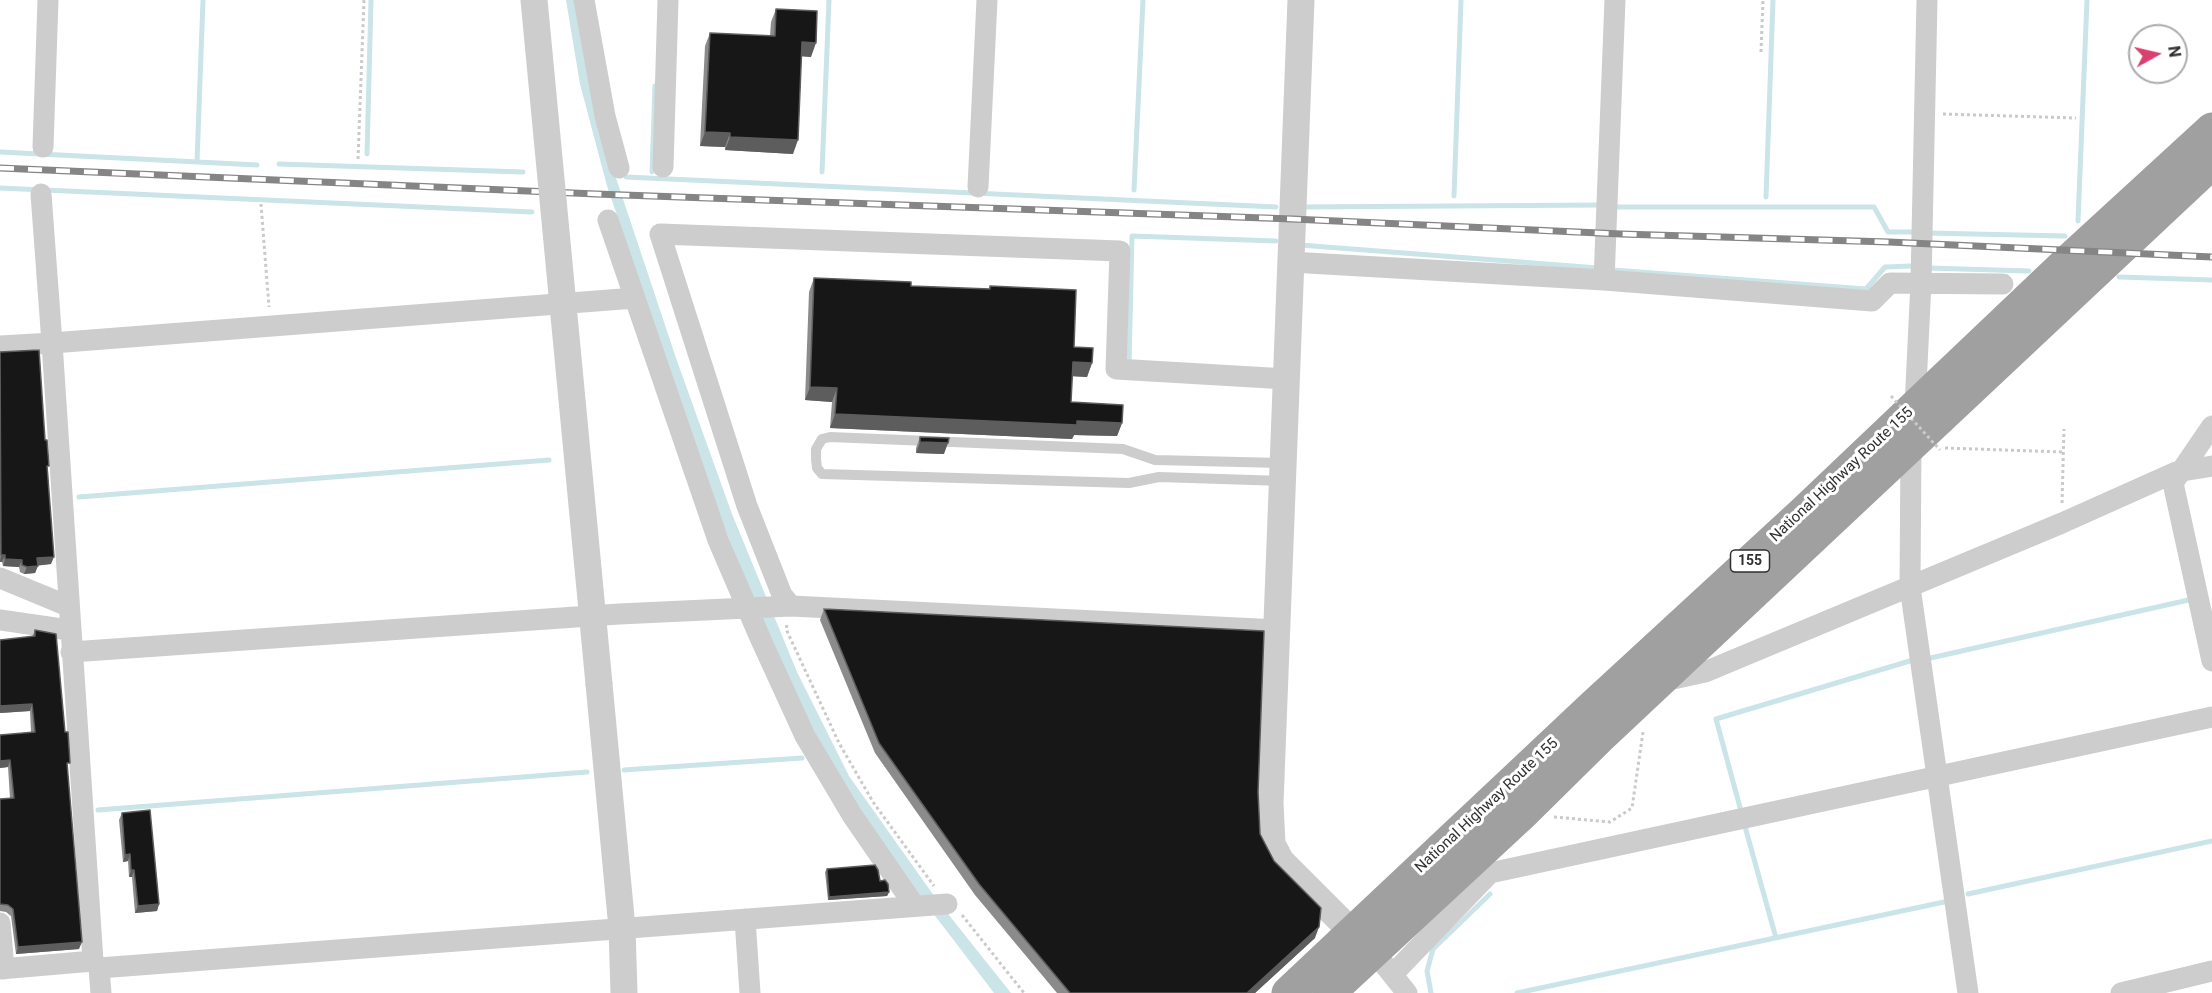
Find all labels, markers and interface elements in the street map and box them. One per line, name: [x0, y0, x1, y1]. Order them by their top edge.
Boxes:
north arrow: [2128, 24, 2188, 84]
text: N: [2164, 45, 2185, 59]
street label: National Highway Route 155: [1767, 404, 1917, 546]
road number: 155: [1730, 550, 1770, 572]
street label: National Highway Route 155: [1412, 735, 1562, 877]

